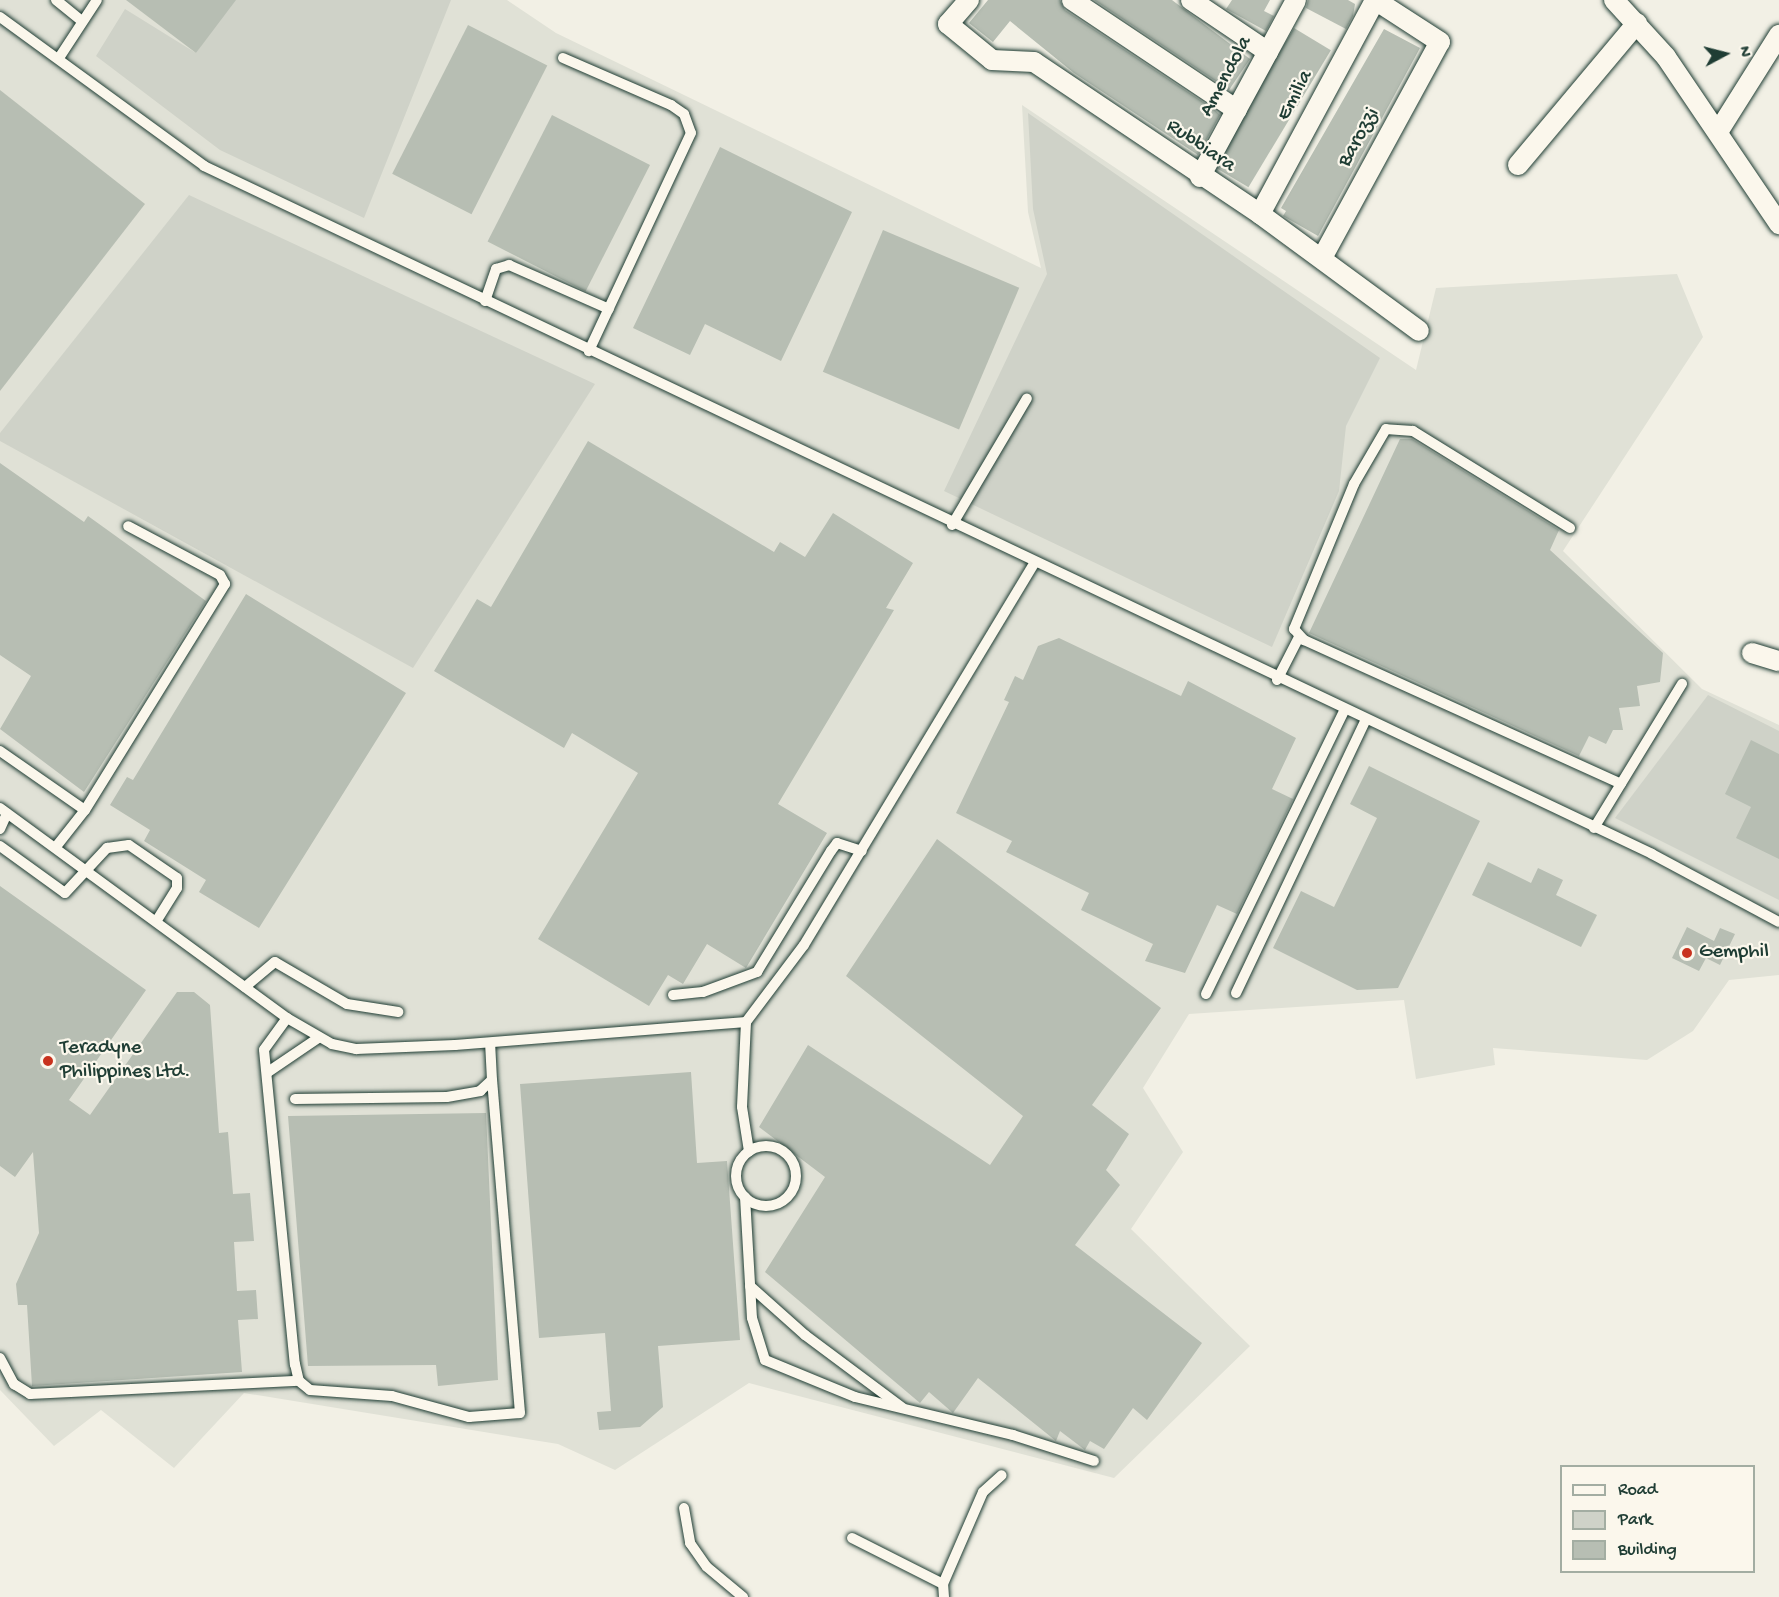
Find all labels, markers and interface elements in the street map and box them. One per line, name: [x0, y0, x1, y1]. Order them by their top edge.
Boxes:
north arrow: [1695, 24, 1755, 84]
street label: Amendola: [1195, 32, 1259, 122]
text: N: [1733, 45, 1753, 58]
street label: Emilia: [1272, 67, 1320, 125]
street label: Barozzi: [1334, 104, 1386, 172]
street label: Rubbiara: [1160, 115, 1240, 179]
place label: Gemphil: [1699, 940, 1769, 966]
marker: Gemphil: [1680, 946, 1694, 960]
place label: Teradyne Philippines Ltd.: [60, 1036, 191, 1086]
marker: Teradyne Philippines Ltd.: [41, 1054, 55, 1068]
legend: [1560, 1465, 1755, 1573]
text: Road: [1618, 1480, 1657, 1501]
text: Park: [1618, 1510, 1652, 1531]
text: Building: [1618, 1540, 1677, 1561]

